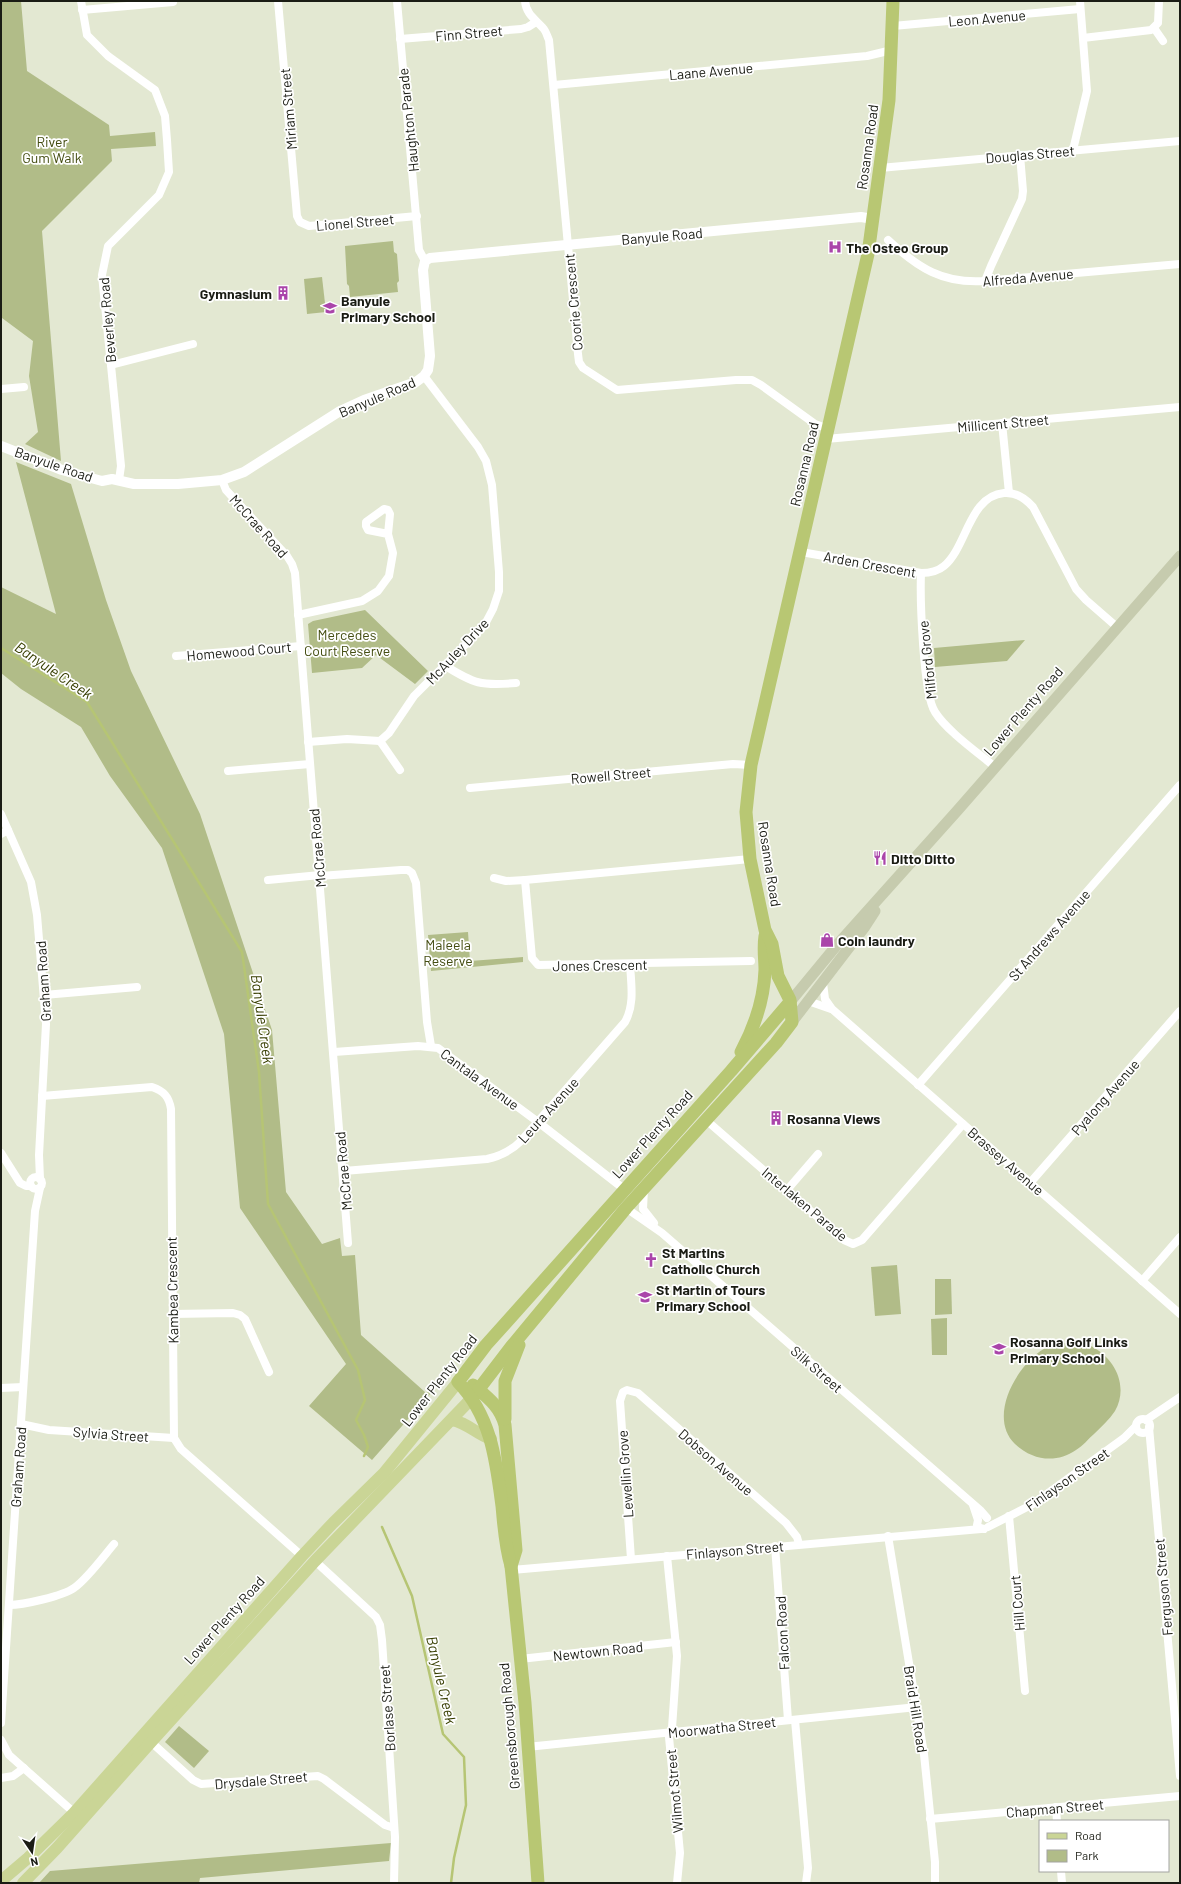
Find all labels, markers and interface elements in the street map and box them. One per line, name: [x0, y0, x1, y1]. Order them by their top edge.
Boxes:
street label: Leon Avenue: [947, 6, 1027, 30]
street label: Finn Street: [435, 22, 503, 44]
street label: Laane Avenue: [668, 59, 754, 83]
street label: Miriam Street: [276, 67, 300, 151]
street label: Haughton Parade: [394, 67, 422, 173]
street label: Rosanna Road: [853, 103, 881, 191]
park label: River Gum Walk: [22, 133, 82, 166]
street label: Douglas Street: [985, 142, 1075, 166]
street label: Lionel Street: [315, 210, 395, 234]
street label: Banyule Road: [621, 224, 703, 248]
hospital icon: The Osteo Group: [827, 239, 843, 255]
place label: The Osteo Group: [846, 239, 949, 256]
street label: Coorie Crescent: [560, 253, 586, 351]
street label: Alfreda Avenue: [982, 265, 1074, 289]
street label: Beverley Road: [95, 277, 119, 363]
place label: Gymnasium: [200, 285, 272, 302]
building icon: Gymnasium: [275, 285, 291, 301]
place label: Banyule Primary School: [341, 292, 435, 325]
school or university icon: Banyule Primary School: [322, 300, 338, 316]
street label: Banyule Road: [336, 373, 418, 421]
street label: Millicent Street: [956, 411, 1050, 435]
street label: Rosanna Road: [786, 420, 822, 508]
street label: Banyule Road: [13, 443, 95, 485]
street label: McCrae Road: [226, 491, 292, 561]
street label: Arden Crescent: [822, 547, 918, 581]
street label: McAuley Drive: [422, 614, 492, 688]
street label: Milford Grove: [914, 620, 940, 700]
park label: Mercedes Court Reserve: [304, 626, 390, 659]
water label: Banyule Creek: [12, 637, 97, 703]
street label: Homewood Court: [186, 638, 292, 664]
street label: Lower Plenty Road: [980, 663, 1066, 759]
street label: Rowell Street: [570, 763, 652, 787]
street label: McCrae Road: [305, 808, 329, 888]
street label: Rosanna Road: [755, 820, 785, 908]
restaurant icon: Ditto Ditto: [872, 850, 888, 866]
place label: Ditto Ditto: [891, 850, 955, 867]
street label: St Andrews Avenue: [1005, 886, 1093, 984]
shop icon: Coin laundry: [819, 932, 835, 948]
place label: Coin laundry: [838, 932, 915, 949]
park label: Maleela Reserve: [423, 936, 473, 969]
street label: Graham Road: [32, 940, 54, 1022]
street label: Jones Crescent: [552, 956, 648, 974]
water label: Banyule Creek: [248, 973, 278, 1065]
street label: Cantala Avenue: [437, 1045, 523, 1113]
street label: Pyalong Avenue: [1067, 1056, 1143, 1138]
street label: Leura Avenue: [514, 1074, 582, 1146]
street label: Lower Plenty Road: [608, 1087, 696, 1181]
building icon: Rosanna Views: [768, 1110, 784, 1126]
place label: Rosanna Views: [787, 1110, 880, 1127]
street label: Brassey Avenue: [964, 1123, 1048, 1199]
street label: McCrae Road: [331, 1131, 355, 1211]
street label: Interlaken Parade: [759, 1163, 851, 1245]
street label: Kambea Crescent: [163, 1236, 181, 1344]
place label: St Martins Catholic Church: [662, 1244, 760, 1277]
church icon: St Martins Catholic Church: [643, 1252, 659, 1268]
place label: St Martin of Tours Primary School: [656, 1281, 765, 1314]
school or university icon: St Martin of Tours Primary School: [637, 1289, 653, 1305]
street label: Lower Plenty Road: [398, 1331, 480, 1429]
place label: Rosanna Golf Links Primary School: [1010, 1333, 1128, 1366]
school or university icon: Rosanna Golf Links Primary School: [991, 1341, 1007, 1357]
street label: Silk Street: [788, 1342, 846, 1396]
street label: Sylvia Street: [72, 1423, 150, 1445]
street label: Dobson Avenue: [675, 1425, 757, 1499]
street label: Graham Road: [7, 1426, 29, 1508]
street label: Lewellin Grove: [613, 1430, 637, 1518]
street label: Finlayson Street: [1022, 1444, 1112, 1514]
street label: Finlayson Street: [685, 1537, 785, 1563]
street label: Ferguson Street: [1150, 1538, 1176, 1636]
street label: Lower Plenty Road: [180, 1573, 268, 1667]
street label: Hill Court: [1006, 1574, 1028, 1632]
street label: Falcon Road: [772, 1596, 792, 1670]
water label: Banyule Creek: [423, 1634, 461, 1726]
street label: Newtown Road: [552, 1638, 644, 1664]
street label: Greensborough Road: [495, 1662, 523, 1790]
street label: Borlase Street: [375, 1664, 399, 1752]
street label: Braid Hill Road: [901, 1664, 931, 1754]
street label: Moorwatha Street: [667, 1713, 777, 1741]
street label: Wilmot Street: [662, 1748, 686, 1834]
street label: Drysdale Street: [214, 1767, 308, 1793]
street label: Chapman Street: [1005, 1795, 1105, 1821]
legend: [1039, 1820, 1169, 1872]
text: Road: [1075, 1828, 1102, 1842]
north arrow: [12, 1832, 52, 1872]
text: Park: [1075, 1848, 1099, 1862]
text: N: [29, 1855, 39, 1869]

